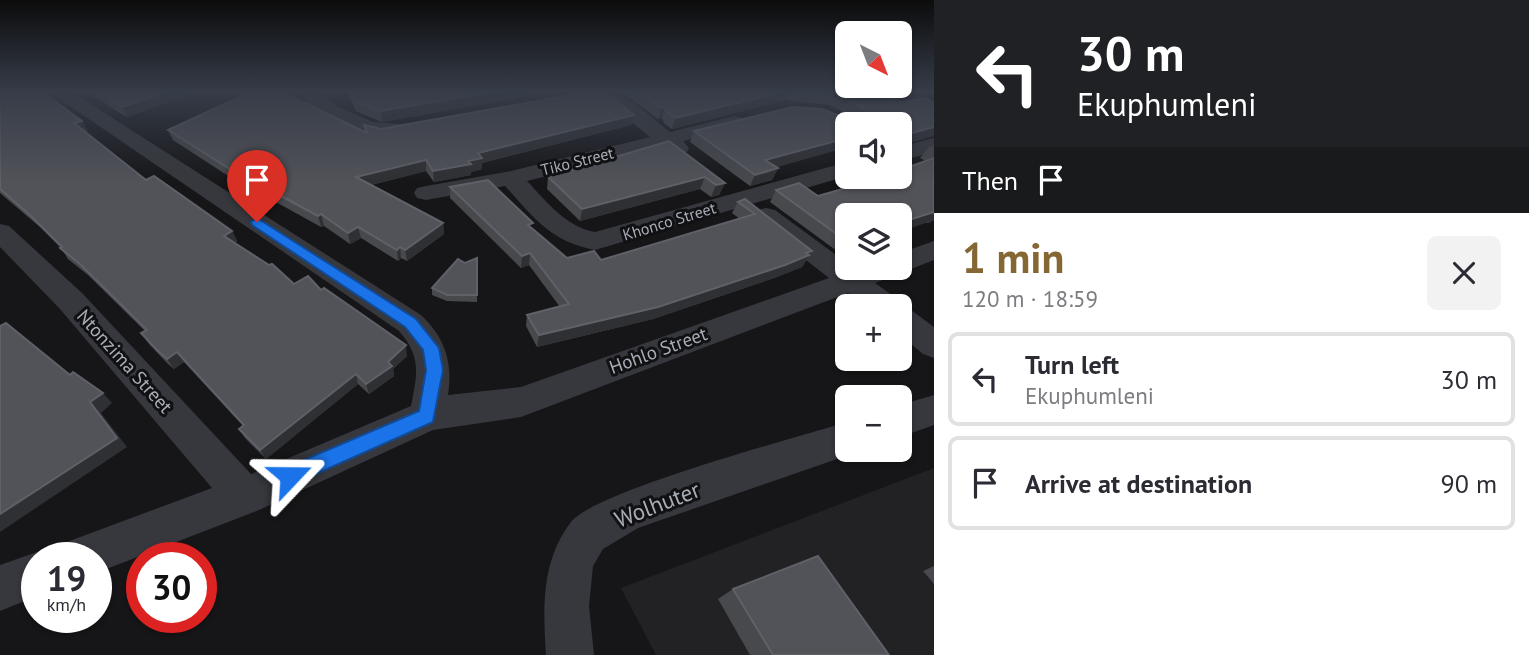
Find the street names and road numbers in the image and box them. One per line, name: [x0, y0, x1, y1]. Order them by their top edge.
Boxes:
street label: Tiko Street: [539, 142, 616, 180]
street label: Khonco Street: [620, 197, 719, 245]
street label: Ntonzima Street: [72, 304, 178, 418]
street label: Hohlo Street: [606, 321, 711, 379]
street label: Wolhuter: [610, 474, 704, 534]

